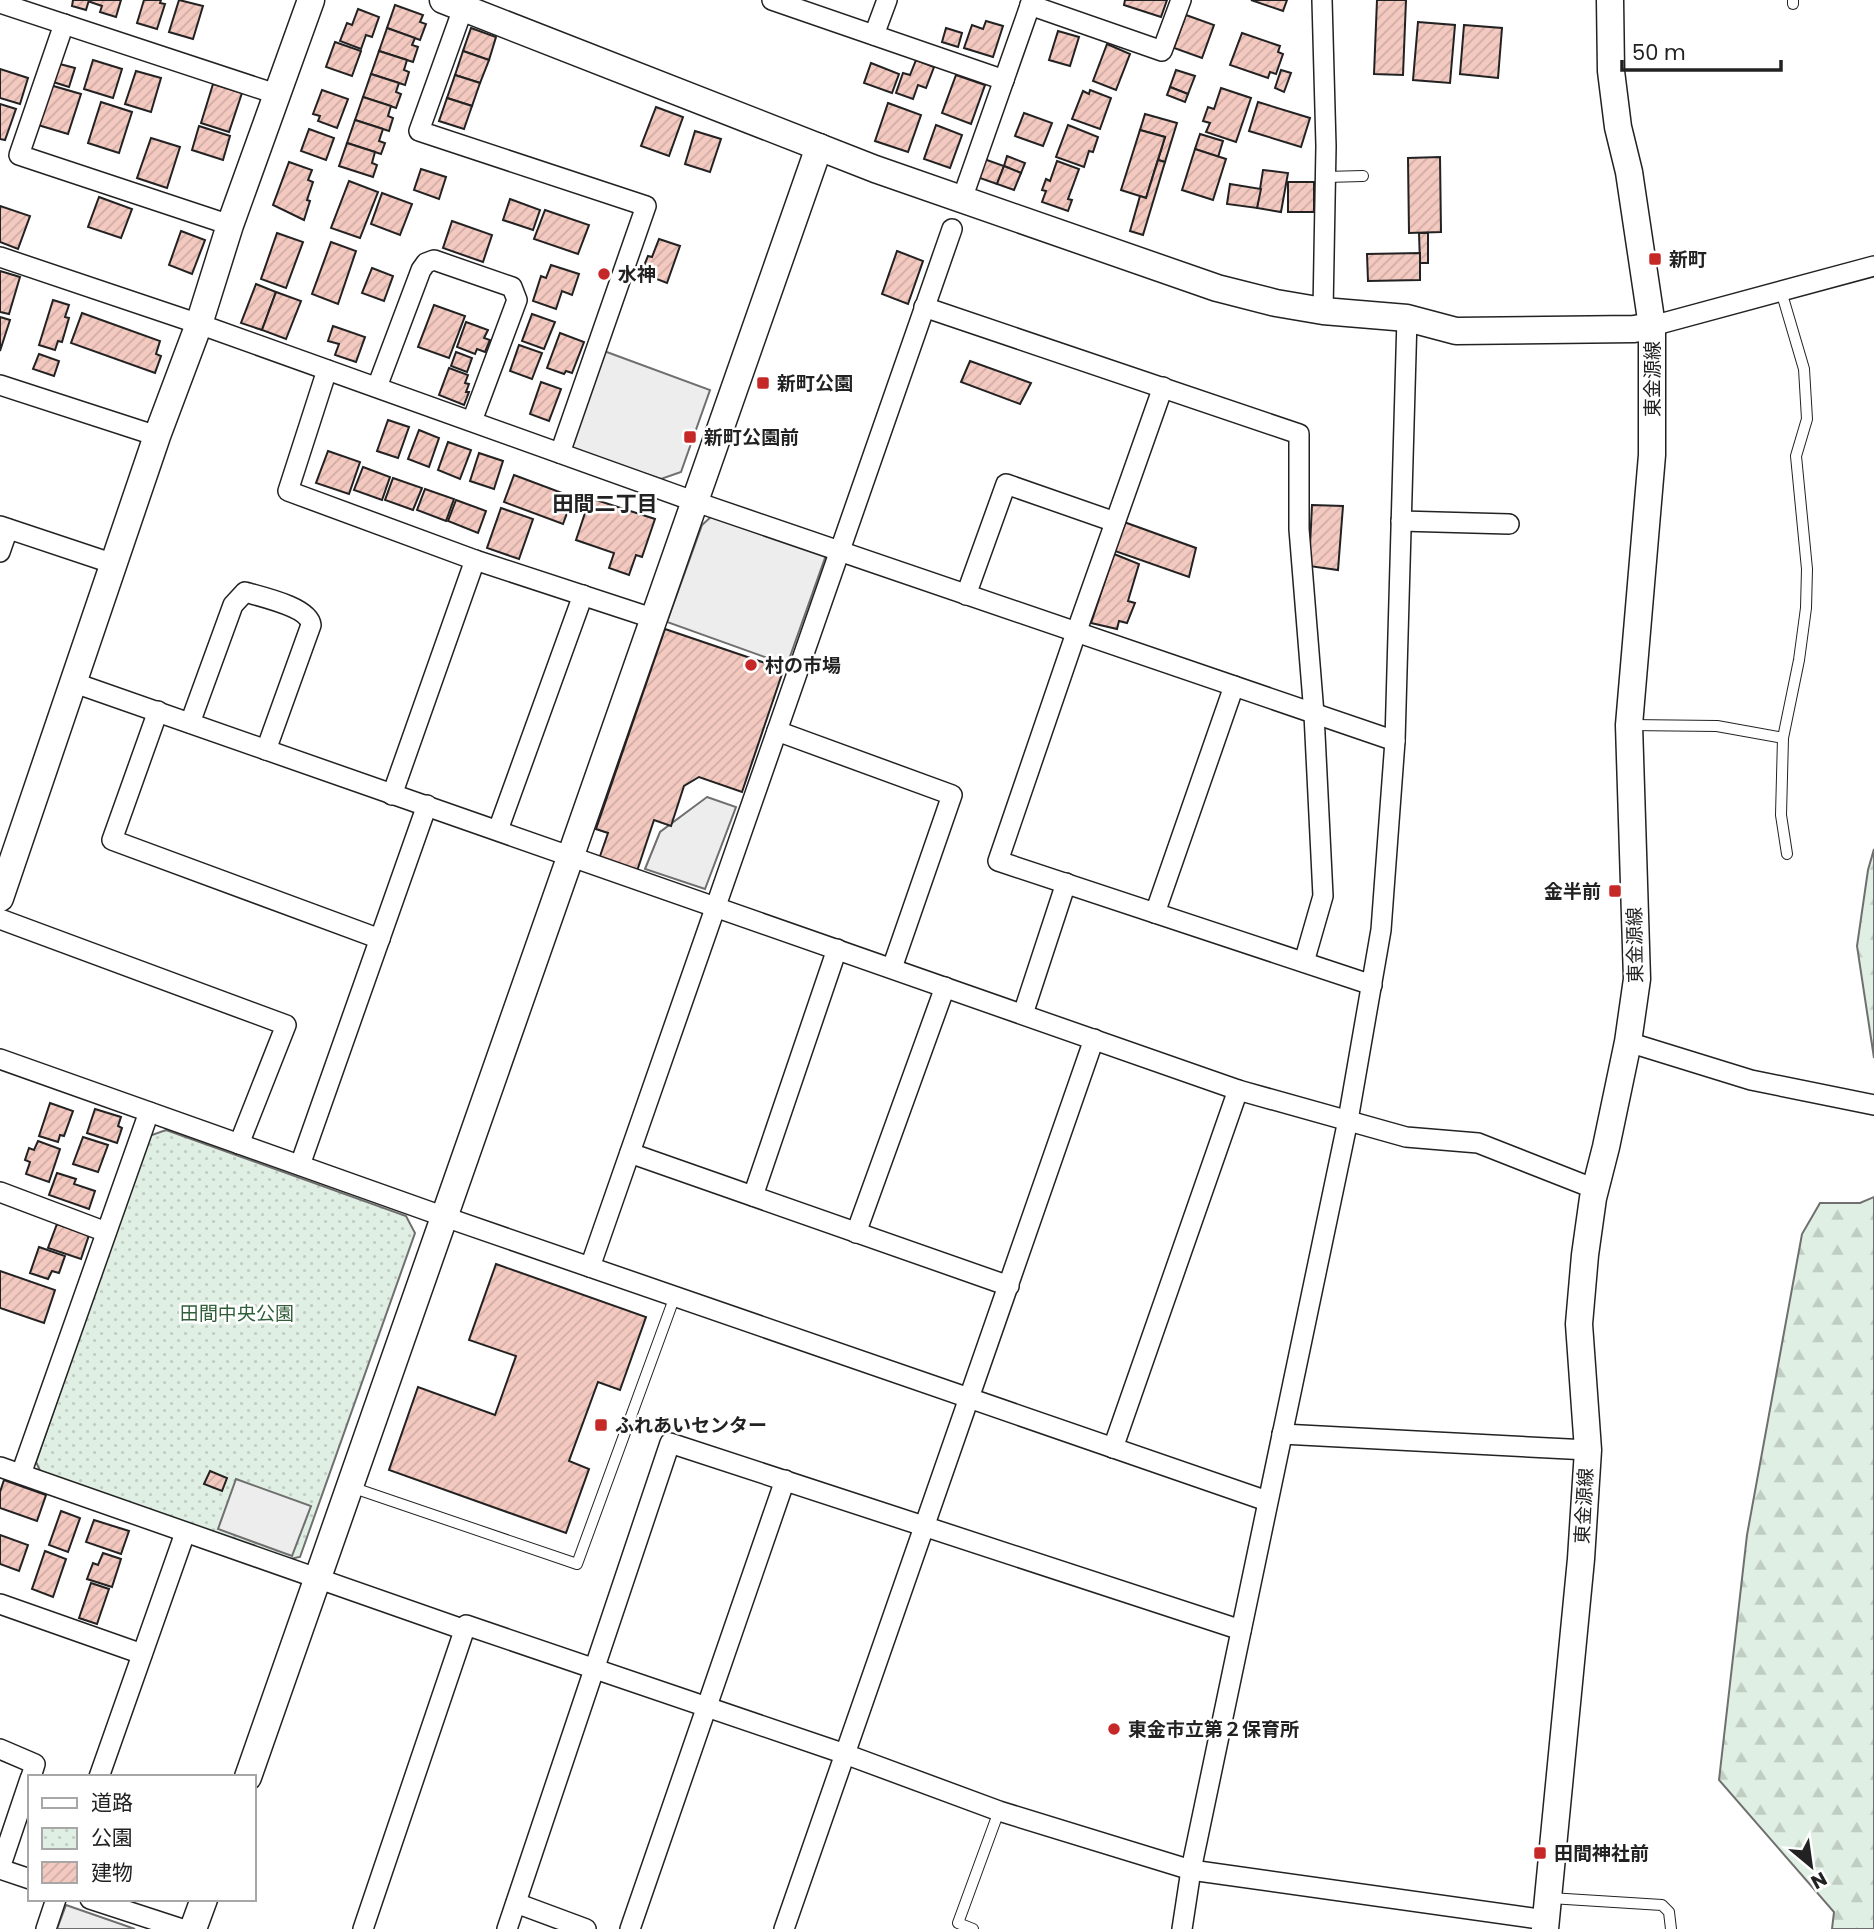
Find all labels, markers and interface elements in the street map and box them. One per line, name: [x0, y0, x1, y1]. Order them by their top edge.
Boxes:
scale bar: [1622, 28, 1781, 72]
text: 50 m: [1632, 38, 1686, 67]
place label: 新町: [1669, 246, 1707, 273]
marker: 新町: [1647, 251, 1663, 267]
place label: 水神: [618, 261, 656, 288]
marker: 水神: [596, 266, 612, 282]
street label: 東金源線: [1639, 341, 1666, 417]
place label: 新町公園: [777, 370, 853, 397]
marker: 新町公園: [755, 375, 771, 391]
place label: 新町公園前: [704, 424, 799, 451]
marker: 新町公園前: [682, 429, 698, 445]
district label: 田間二丁目: [553, 489, 658, 518]
place label: 村の市場: [765, 652, 841, 679]
marker: 村の市場: [743, 657, 759, 673]
place label: 金半前: [1544, 878, 1601, 905]
marker: 金半前: [1607, 883, 1623, 899]
street label: 東金源線: [1621, 907, 1649, 983]
park label: 田間中央公園: [180, 1300, 294, 1327]
place label: ふれあいセンター: [615, 1412, 767, 1439]
marker: ふれあいセンター: [593, 1417, 609, 1433]
street label: 東金源線: [1569, 1467, 1599, 1545]
place label: 東金市立第２保育所: [1128, 1716, 1299, 1743]
marker: 東金市立第２保育所: [1106, 1721, 1122, 1737]
legend: [28, 1775, 256, 1901]
text: 道路: [91, 1788, 133, 1817]
text: 公園: [91, 1823, 133, 1852]
north arrow: [1776, 1831, 1846, 1901]
place label: 田間神社前: [1554, 1840, 1649, 1867]
marker: 田間神社前: [1532, 1845, 1548, 1861]
text: 建物: [91, 1858, 133, 1887]
text: N: [1806, 1865, 1832, 1896]

